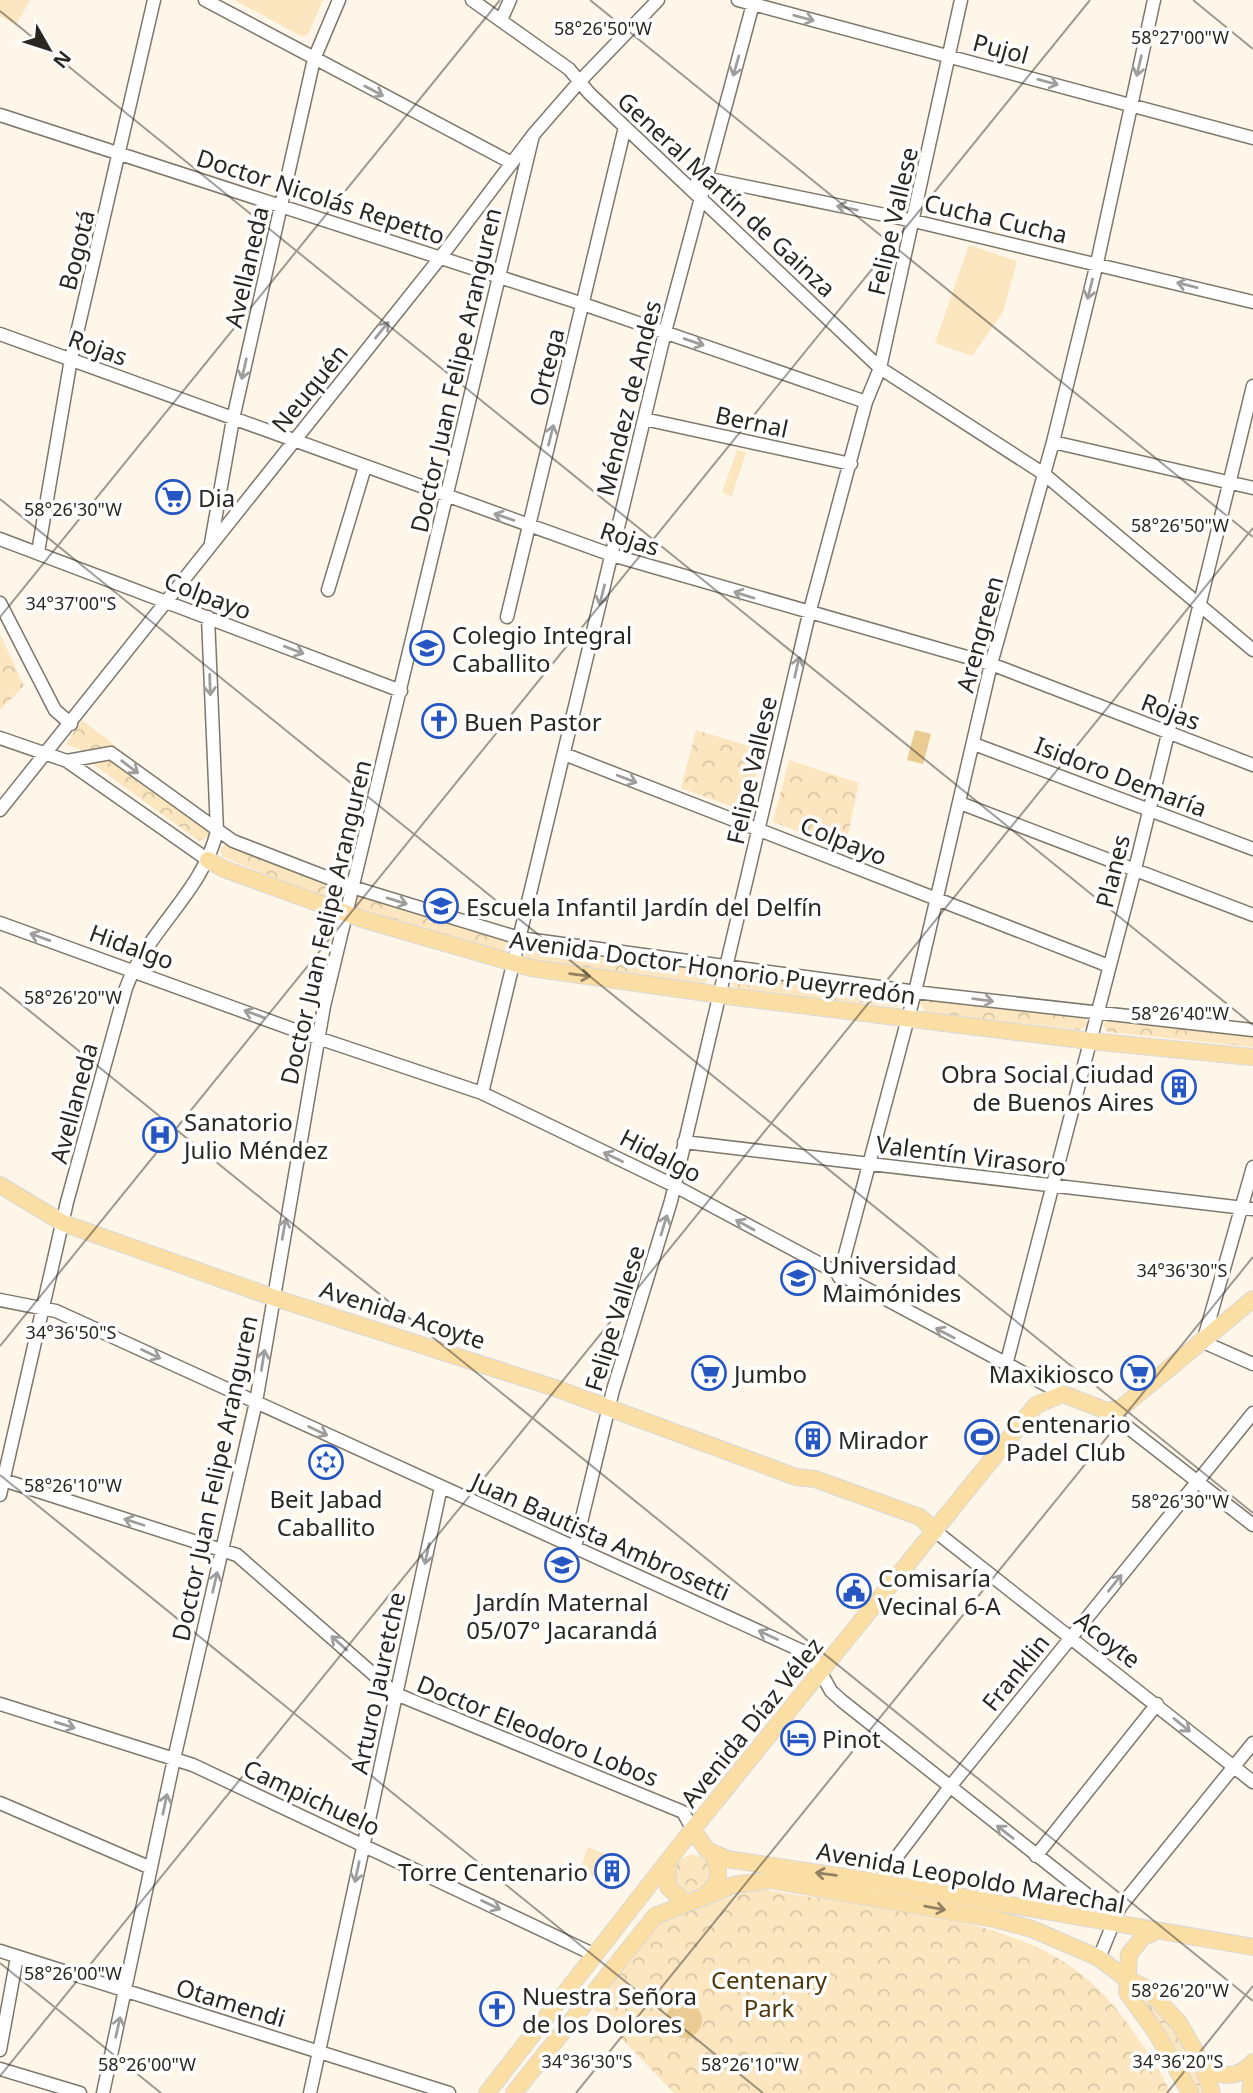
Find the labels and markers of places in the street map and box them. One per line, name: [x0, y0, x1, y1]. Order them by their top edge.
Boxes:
supermarket icon: Dia: [154, 478, 192, 516]
place label: Dia: [198, 481, 235, 514]
place label: Colegio Integral Caballito: [452, 618, 632, 679]
school or university icon: Colegio Integral Caballito: [408, 629, 446, 667]
church icon: Buen Pastor: [420, 702, 458, 740]
place label: Buen Pastor: [464, 705, 602, 738]
school or university icon: Escuela Infantil Jardín del Delfín: [422, 887, 460, 925]
place label: Escuela Infantil Jardín del Delfín: [466, 890, 822, 923]
place label: Obra Social Ciudad de Buenos Aires: [941, 1057, 1154, 1118]
building icon: Obra Social Ciudad de Buenos Aires: [1160, 1068, 1198, 1106]
place label: Sanatorio Julio Méndez: [182, 1105, 328, 1166]
hospital icon: Sanatorio Julio Méndez: [141, 1116, 179, 1154]
place label: Universidad Maimónides: [822, 1248, 961, 1309]
school or university icon: Universidad Maimónides: [779, 1259, 817, 1297]
supermarket icon: Jumbo: [690, 1354, 728, 1392]
supermarket icon: Maxikiosco: [1119, 1354, 1157, 1392]
place label: Jumbo: [732, 1357, 807, 1390]
place label: Maxikiosco: [989, 1357, 1114, 1390]
place label: Centenario Padel Club: [1006, 1407, 1131, 1468]
sports icon: Centenario Padel Club: [963, 1418, 1001, 1456]
building icon: Mirador: [794, 1420, 832, 1458]
place label: Mirador: [838, 1423, 928, 1456]
synagogue icon: Beit Jabad Caballito: [307, 1443, 345, 1481]
place label: Beit Jabad Caballito: [269, 1482, 383, 1543]
school or university icon: Jardín Maternal 05/07° Jacarandá: [543, 1546, 581, 1584]
place label: Comisaría Vecinal 6-A: [878, 1561, 1001, 1622]
public building icon: Comisaría Vecinal 6-A: [835, 1572, 873, 1610]
place label: Jardín Maternal 05/07° Jacarandá: [466, 1585, 658, 1646]
hotel icon: Pinot: [779, 1719, 817, 1757]
place label: Pinot: [822, 1722, 881, 1755]
building icon: Torre Centenario: [593, 1852, 631, 1890]
place label: Torre Centenario: [398, 1855, 588, 1888]
place label: Nuestra Señora de los Dolores: [522, 1979, 697, 2040]
church icon: Nuestra Señora de los Dolores: [478, 1990, 516, 2028]

